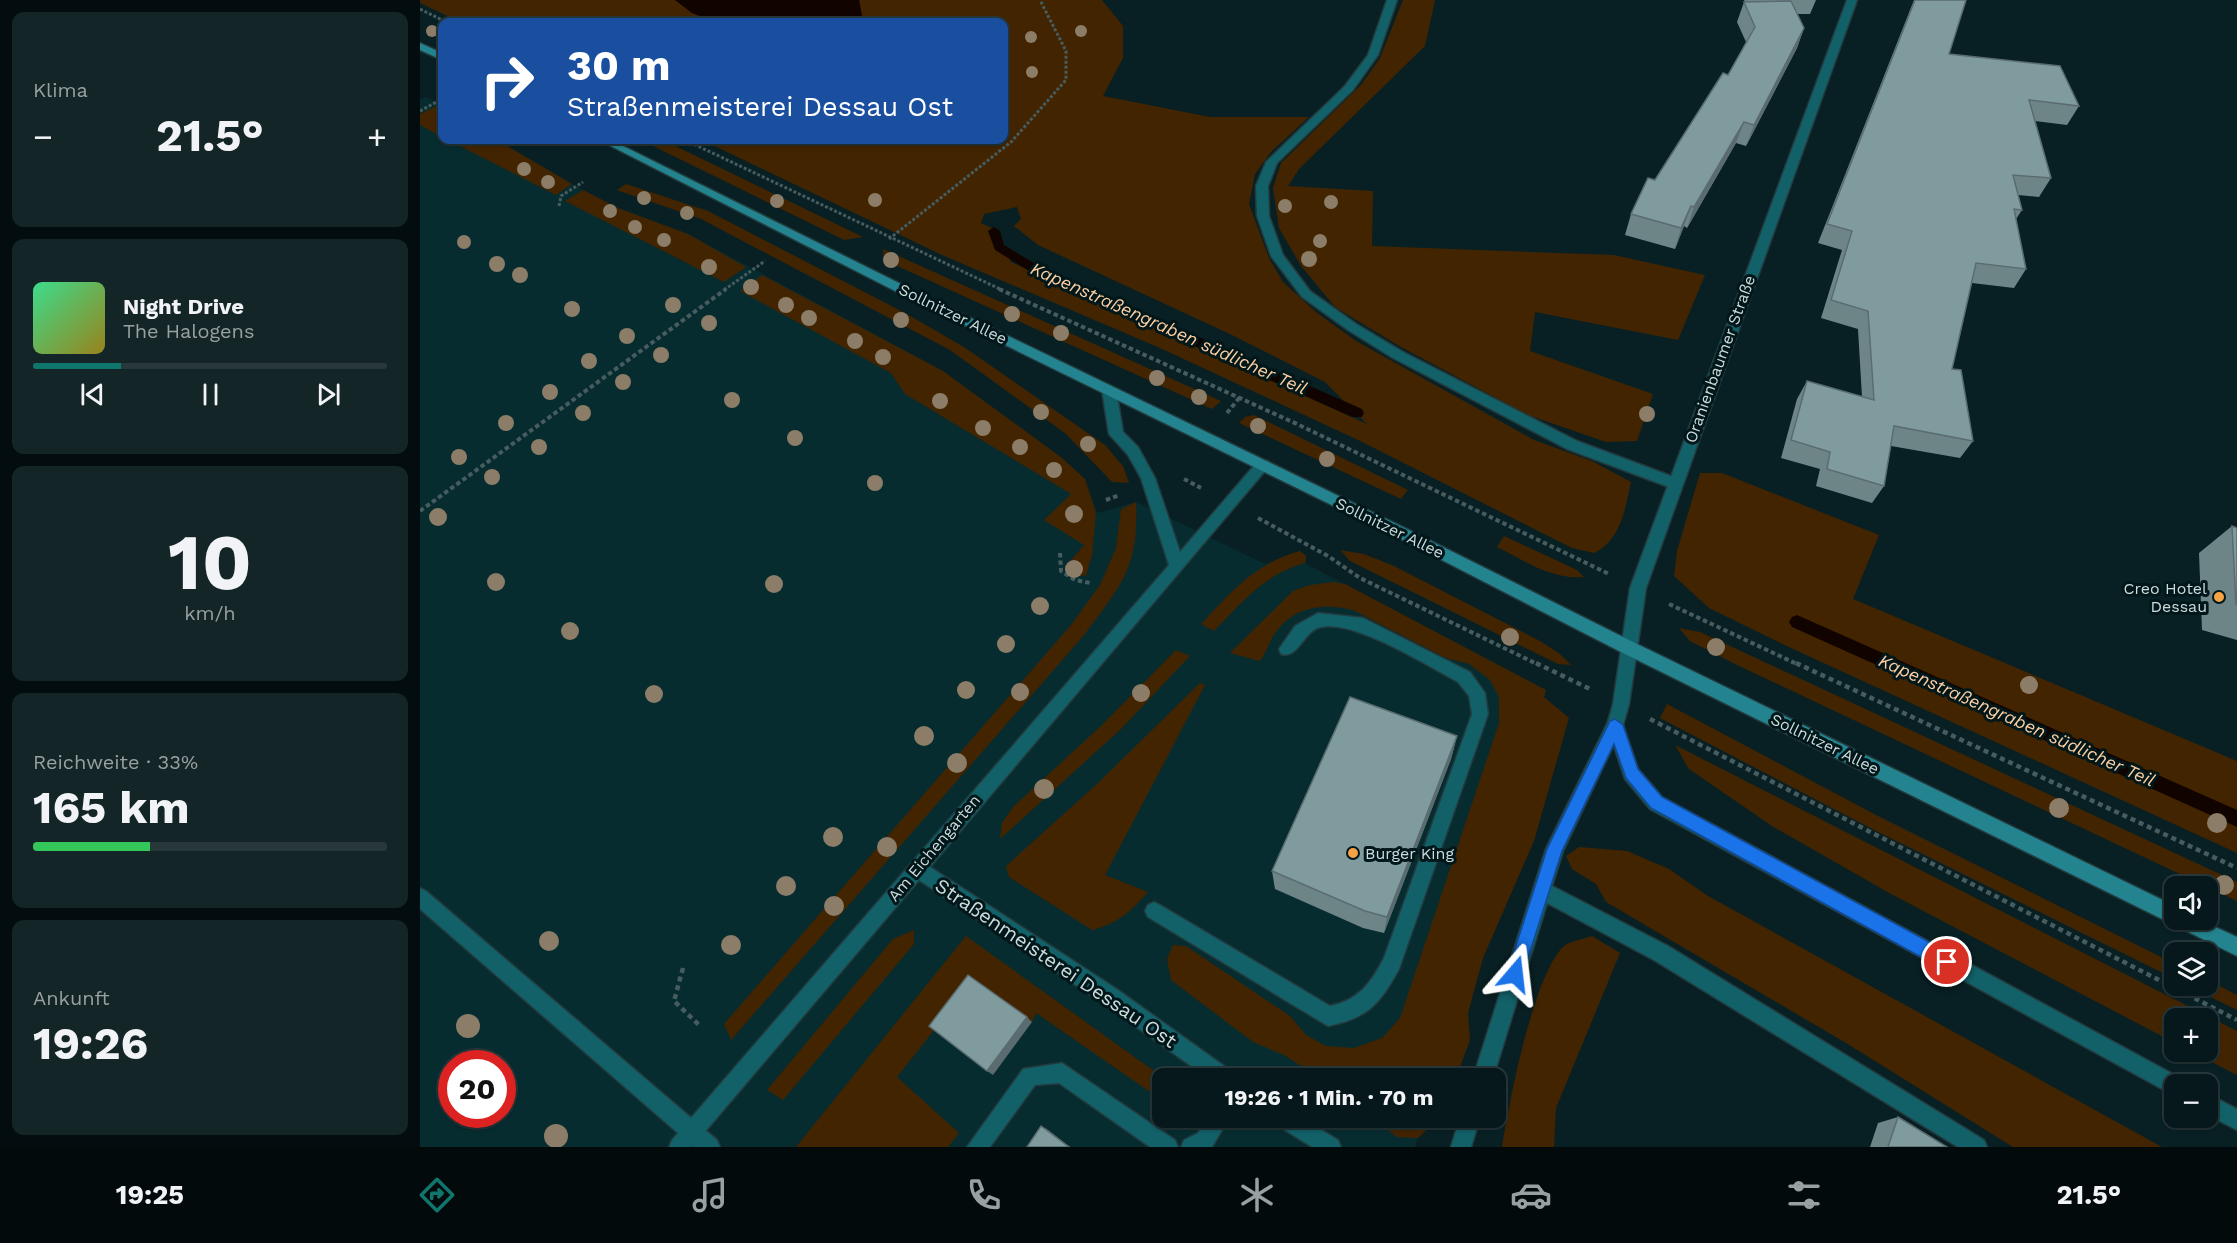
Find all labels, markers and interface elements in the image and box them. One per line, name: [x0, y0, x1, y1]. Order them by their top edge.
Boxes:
text: 30 m: [567, 41, 671, 90]
icon: right: [468, 42, 546, 120]
text: Klima: [33, 78, 88, 102]
text: Straßenmeisterei Dessau Ost: [567, 91, 953, 123]
text: 21.5°: [156, 109, 264, 162]
text: −: [33, 117, 53, 156]
text: +: [367, 117, 387, 156]
water label: Kapenstraßengraben südlicher Teil: [1028, 257, 1310, 399]
street label: Oranienbaumer Straße: [1681, 273, 1759, 445]
street label: Sollnitzer Allee: [896, 280, 1010, 348]
text: Night Drive: [123, 294, 244, 319]
text: The Halogens: [123, 319, 255, 343]
icon: previous: [76, 378, 109, 411]
icon: pause: [194, 378, 227, 411]
icon: next: [312, 378, 345, 411]
street label: Sollnitzer Allee: [1333, 494, 1447, 562]
text: 10: [168, 516, 252, 608]
place label: Creo Hotel Dessau: [2124, 579, 2207, 616]
marker: Creo Hotel Dessau: [2212, 590, 2226, 604]
text: km/h: [184, 601, 236, 625]
water label: Kapenstraßengraben südlicher Teil: [1876, 649, 2158, 791]
street label: Sollnitzer Allee: [1768, 710, 1882, 778]
text: Reichweite · 33%: [33, 750, 198, 774]
text: 165 km: [33, 781, 190, 834]
street label: Am Eichengarten: [884, 791, 984, 905]
place label: Burger King: [1365, 844, 1454, 863]
marker: Burger King: [1346, 846, 1360, 860]
street label: Straßenmeisterei Dessau Ost: [931, 873, 1182, 1053]
map controls: [2164, 876, 2218, 1128]
button: sound: [2164, 876, 2218, 930]
pin: [1921, 936, 1972, 987]
position arrow: [1483, 942, 1547, 1006]
button: layers: [2164, 942, 2218, 996]
icon: arrive: [1930, 945, 1963, 978]
text: Ankunft: [33, 986, 110, 1010]
button: +: [2164, 1008, 2218, 1062]
text: 19:26: [33, 1017, 148, 1070]
speed limit sign: 20: [438, 1050, 516, 1128]
button: −: [2164, 1074, 2218, 1128]
text: 19:26 · 1 Min. · 70 m: [1225, 1085, 1433, 1110]
icon: directions: [416, 1174, 458, 1216]
icon: music: [689, 1174, 731, 1216]
icon: phone: [963, 1174, 1005, 1216]
icon: climate: [1236, 1174, 1278, 1216]
icon: car: [1510, 1174, 1552, 1216]
icon: filters: [1783, 1174, 1825, 1216]
text: 19:25: [116, 1179, 184, 1211]
text: 21.5°: [2057, 1179, 2121, 1211]

